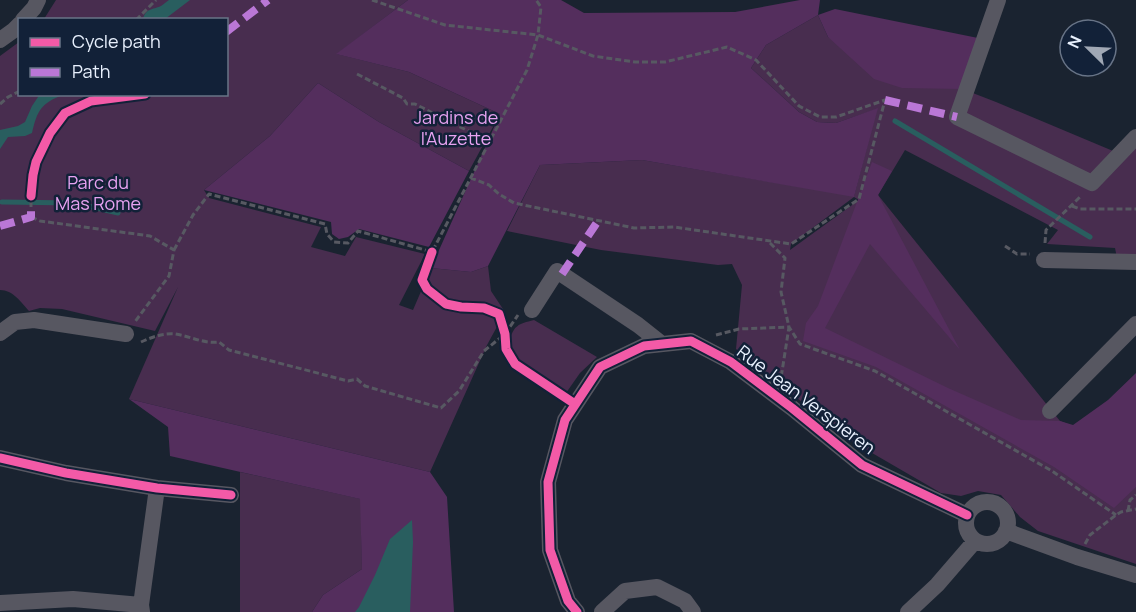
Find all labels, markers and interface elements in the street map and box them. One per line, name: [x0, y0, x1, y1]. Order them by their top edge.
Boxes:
legend: [18, 18, 228, 96]
north arrow: [1058, 18, 1118, 78]
text: Cycle path: [72, 29, 161, 53]
text: N: [1062, 32, 1087, 52]
text: Path: [72, 59, 110, 83]
park label: Jardins de l'Auzette: [414, 105, 498, 150]
park label: Parc du Mas Rome: [55, 170, 141, 215]
street label: Rue Jean Verspieren: [732, 339, 881, 459]

